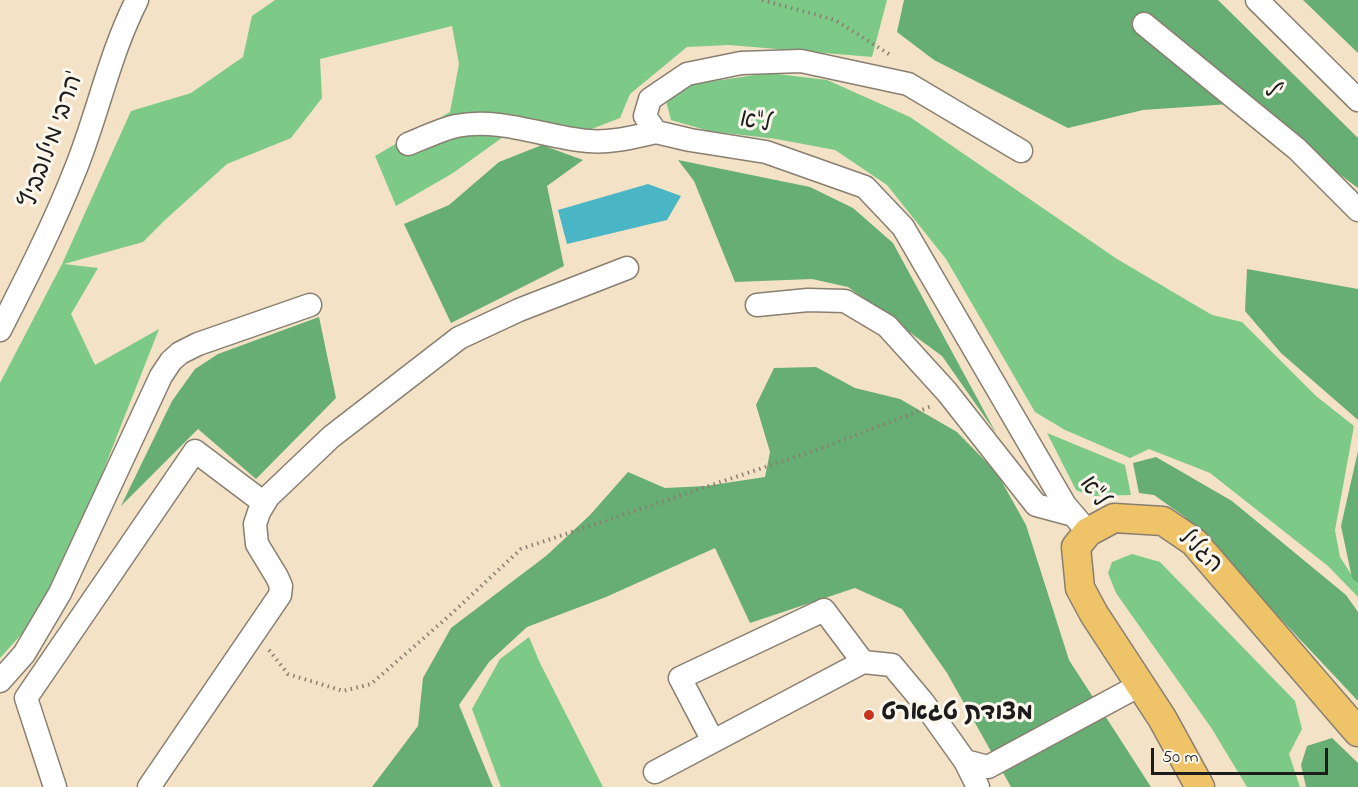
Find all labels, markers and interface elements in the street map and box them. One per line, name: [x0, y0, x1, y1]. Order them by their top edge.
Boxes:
street label: הרבי מילובביץ': [16, 69, 92, 213]
street label: ל': [1257, 78, 1285, 108]
street label: ל"א: [737, 107, 773, 141]
street label: ל"א: [1071, 472, 1113, 514]
street label: הגליל: [1171, 525, 1227, 581]
place label: מצודת טגארט: [881, 701, 1033, 729]
marker: מצודת טגארט: [862, 708, 876, 722]
scale bar: [1154, 736, 1331, 774]
text: 50 m: [1162, 745, 1199, 771]

